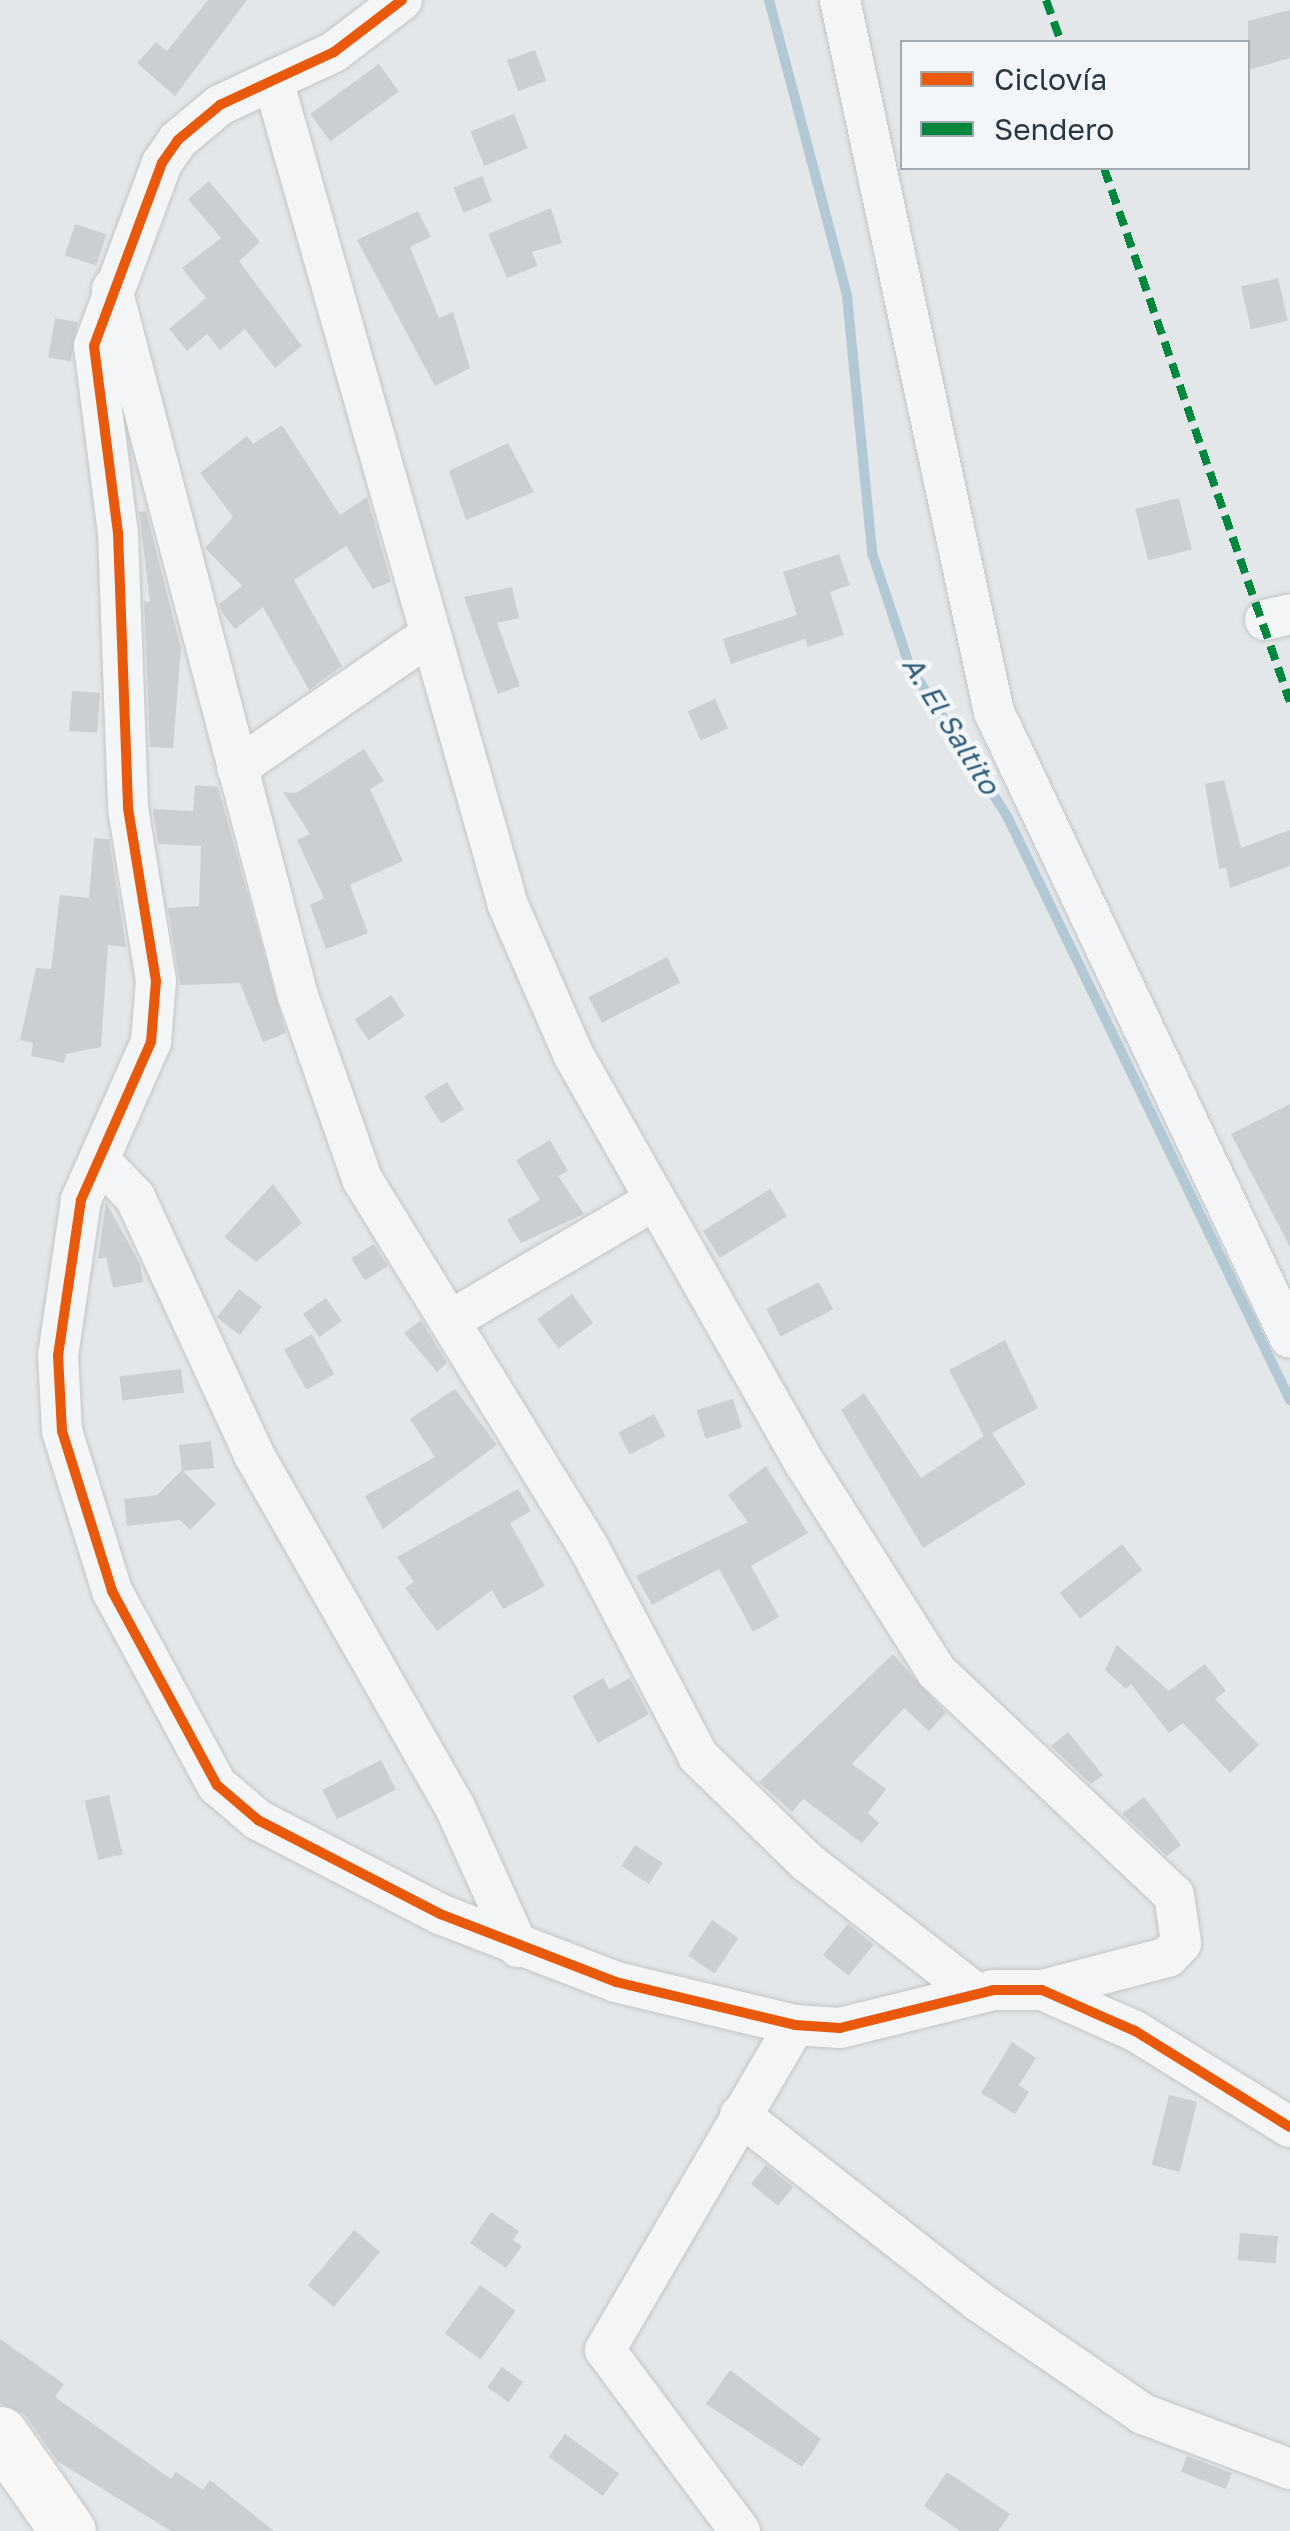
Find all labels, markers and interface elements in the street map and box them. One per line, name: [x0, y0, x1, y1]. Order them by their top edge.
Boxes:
legend: [900, 40, 1250, 170]
text: Ciclovía: [994, 61, 1107, 97]
text: Sendero: [994, 111, 1114, 147]
water label: A. El Saltito: [895, 650, 1007, 800]

